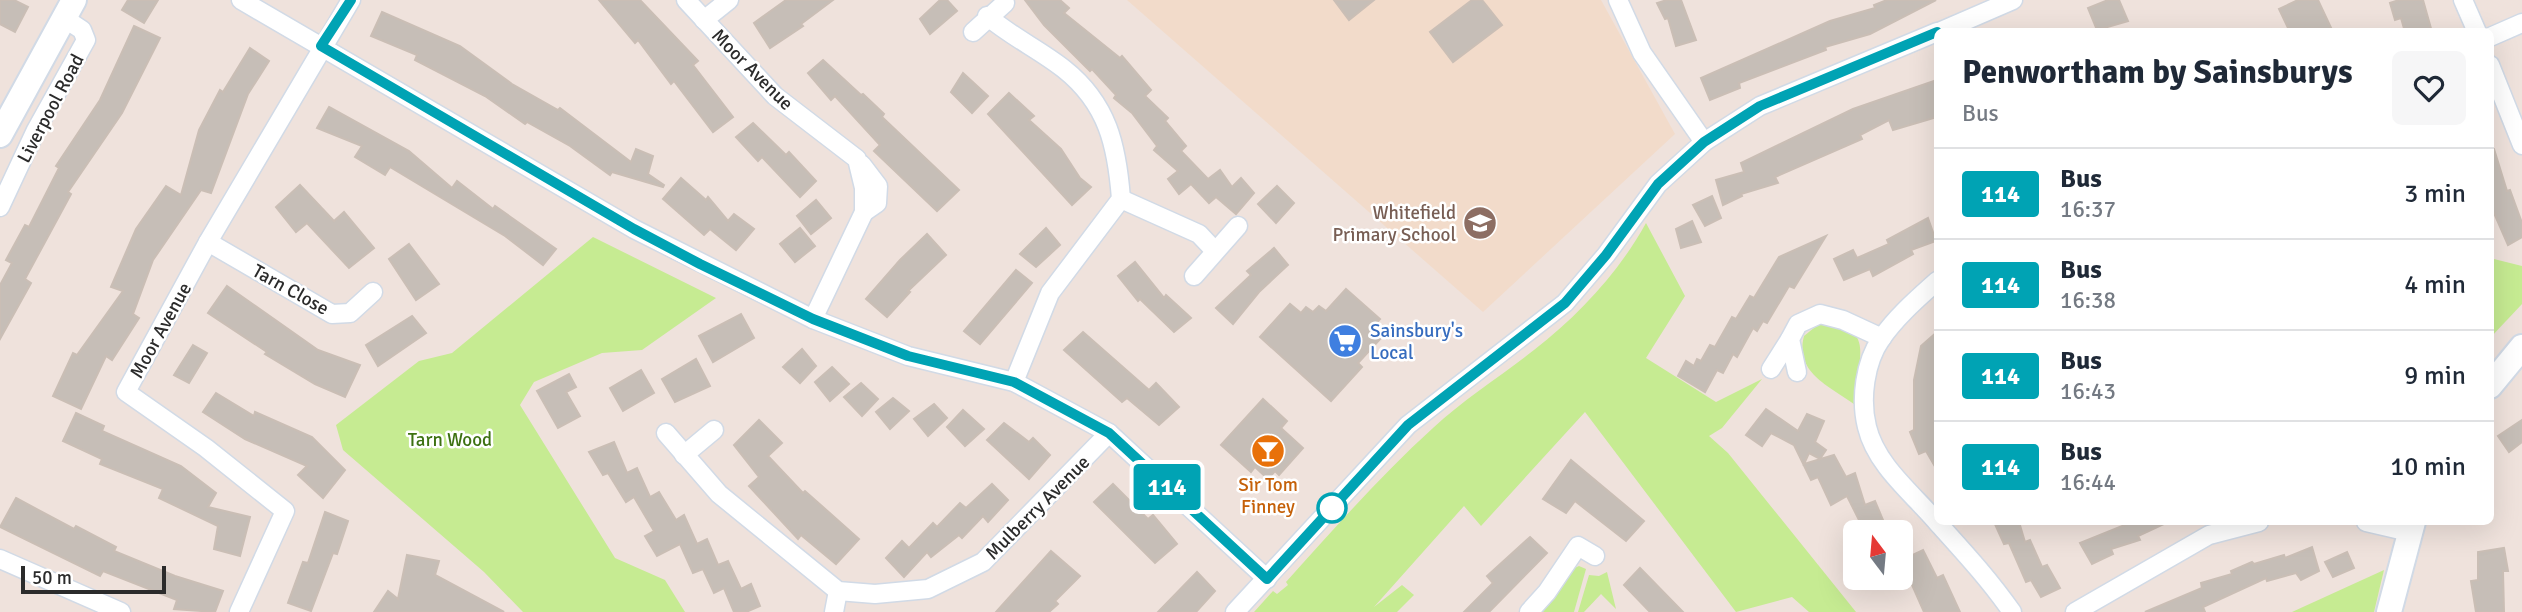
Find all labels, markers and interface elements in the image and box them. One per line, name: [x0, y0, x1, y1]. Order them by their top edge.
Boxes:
street label: Moor Avenue: [706, 24, 798, 116]
street label: Liverpool Road: [12, 50, 90, 167]
button: heart: [2392, 51, 2466, 125]
text: Penwortham by Sainsburys: [1962, 52, 2353, 93]
text: Bus: [1962, 99, 1999, 128]
text: Bus: [2060, 163, 2102, 195]
text: 3 min: [2404, 178, 2466, 210]
text: 114: [1981, 179, 2020, 209]
text: 16:37: [2060, 195, 2116, 224]
place label: Whitefield Primary School: [1333, 201, 1456, 247]
school or university icon: Whitefield Primary School: [1461, 204, 1499, 242]
text: Bus: [2060, 254, 2102, 286]
street label: Tarn Close: [248, 259, 333, 321]
text: 4 min: [2404, 269, 2466, 301]
text: 114: [1981, 270, 2020, 300]
street label: Moor Avenue: [125, 278, 197, 383]
text: 16:38: [2060, 286, 2116, 315]
place label: Sainsbury's Local: [1370, 319, 1463, 365]
supermarket icon: Sainsbury's Local: [1326, 322, 1364, 360]
text: Bus: [2060, 345, 2102, 377]
text: 9 min: [2404, 360, 2466, 392]
text: 114: [1981, 361, 2020, 391]
text: 16:43: [2060, 377, 2116, 406]
park label: Tarn Wood: [408, 428, 492, 452]
bar icon: Sir Tom Finney: [1249, 432, 1287, 470]
text: Bus: [2060, 436, 2102, 468]
street label: Mulberry Avenue: [980, 450, 1095, 565]
text: 10 min: [2390, 451, 2466, 483]
text: 114: [1981, 452, 2020, 482]
line badge: 114: [1127, 464, 1207, 510]
text: 16:44: [2060, 468, 2116, 497]
text: 114: [1148, 472, 1186, 502]
place label: Sir Tom Finney: [1238, 473, 1298, 519]
unlabelled marker: [1317, 493, 1347, 523]
north arrow: [1843, 520, 1913, 590]
map controls: [1843, 520, 1913, 590]
scale bar: [21, 563, 166, 595]
text: 50 m: [32, 566, 72, 590]

